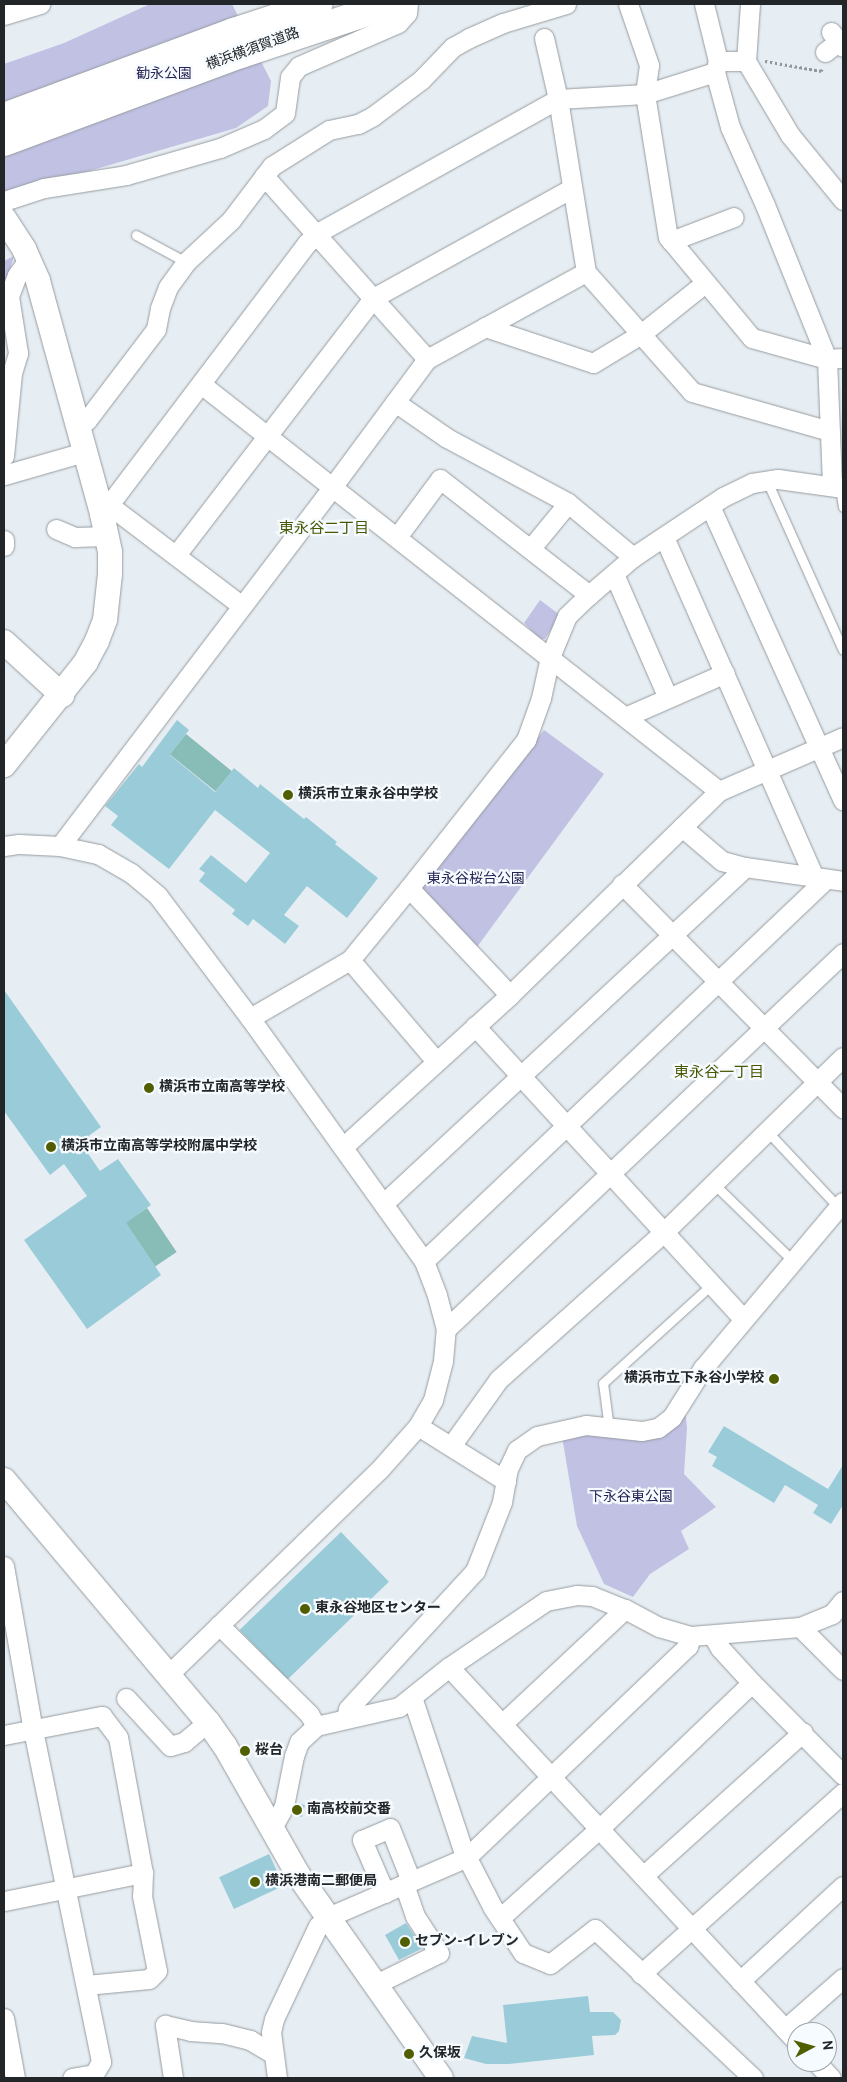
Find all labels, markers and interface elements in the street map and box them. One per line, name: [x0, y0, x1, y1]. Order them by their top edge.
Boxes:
street label: 横浜横須賀道路: [204, 25, 302, 75]
park label: 勧永公園: [136, 67, 192, 83]
district label: 東永谷二丁目: [279, 521, 369, 539]
place label: 横浜市立東永谷中学校: [298, 787, 438, 803]
marker: 横浜市立東永谷中学校: [282, 789, 294, 801]
park label: 東永谷桜台公園: [427, 872, 525, 888]
district label: 東永谷一丁目: [674, 1065, 764, 1083]
place label: 横浜市立南高等学校: [159, 1080, 285, 1096]
marker: 横浜市立南高等学校: [143, 1082, 155, 1094]
place label: 横浜市立南高等学校附属中学校: [61, 1139, 257, 1155]
marker: 横浜市立南高等学校附属中学校: [45, 1141, 57, 1153]
place label: 横浜市立下永谷小学校: [624, 1371, 764, 1387]
marker: 横浜市立下永谷小学校: [768, 1373, 780, 1385]
park label: 下永谷東公園: [589, 1490, 673, 1506]
place label: 東永谷地区センター: [315, 1601, 441, 1617]
marker: 東永谷地区センター: [299, 1603, 311, 1615]
place label: 桜台: [255, 1743, 283, 1759]
marker: 桜台: [239, 1745, 251, 1757]
place label: 南高校前交番: [307, 1802, 391, 1818]
marker: 南高校前交番: [291, 1804, 303, 1816]
place label: 横浜港南二郵便局: [265, 1874, 377, 1890]
marker: 横浜港南二郵便局: [249, 1876, 261, 1888]
place label: セブン-イレブン: [415, 1934, 519, 1950]
marker: セブン-イレブン: [399, 1936, 411, 1948]
north arrow: [787, 2022, 837, 2072]
text: N: [817, 2040, 835, 2051]
place label: 久保坂: [419, 2046, 461, 2062]
marker: 久保坂: [403, 2048, 415, 2060]

